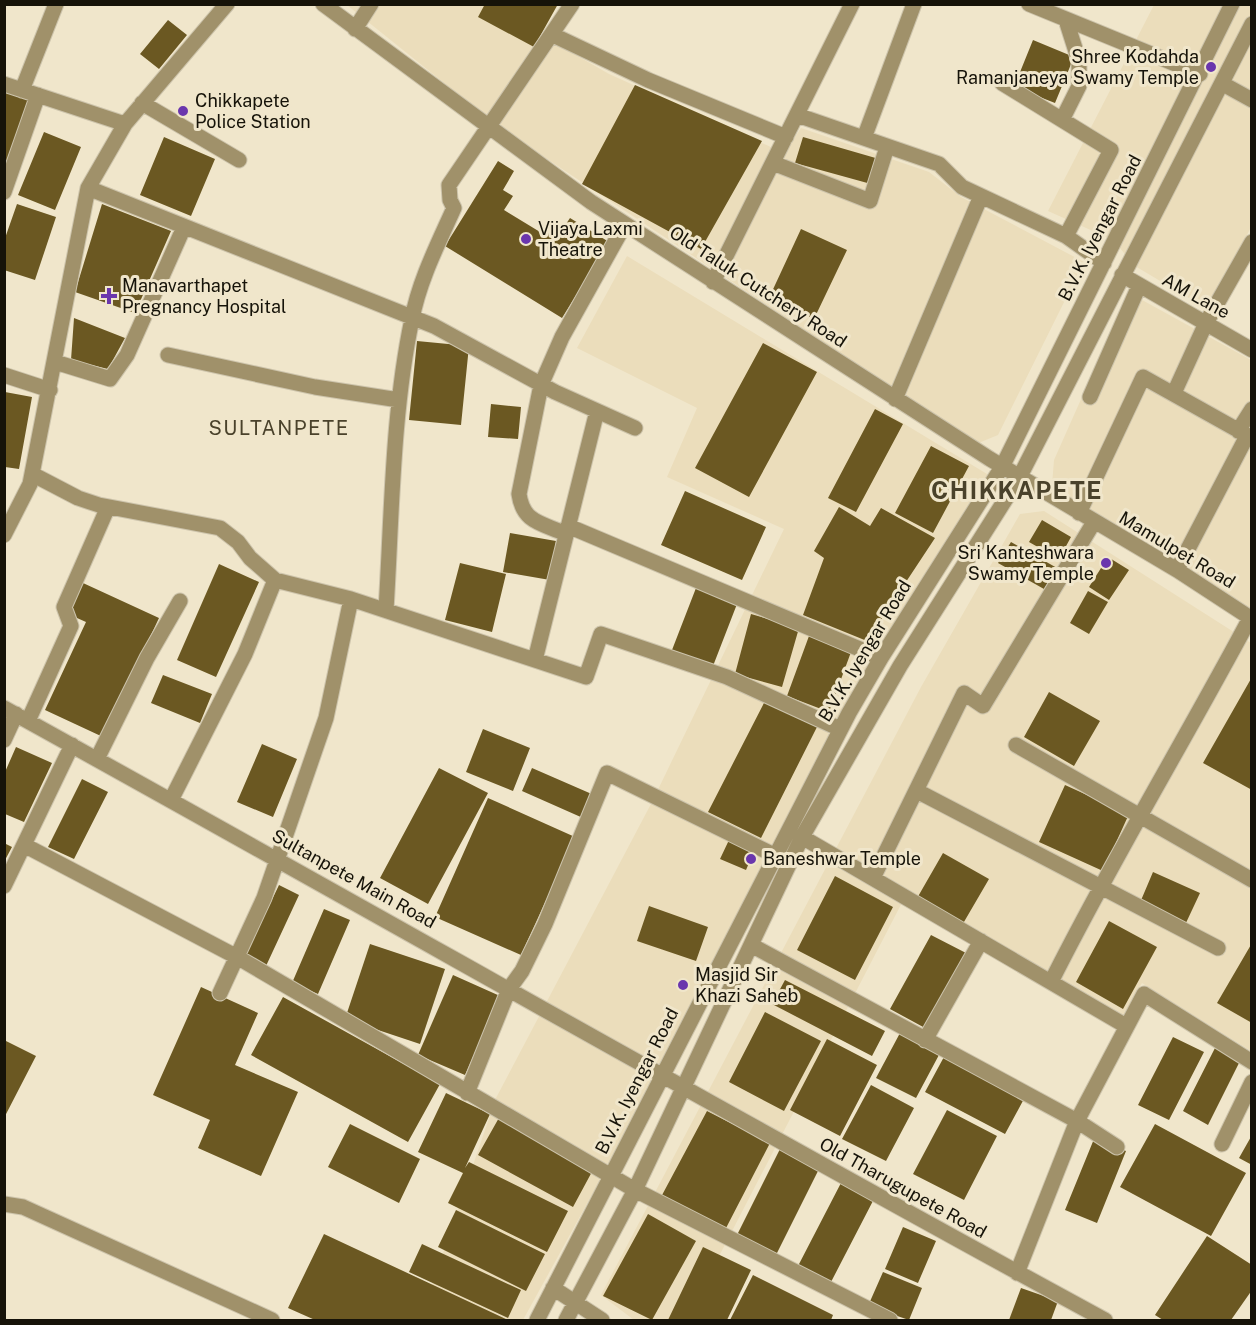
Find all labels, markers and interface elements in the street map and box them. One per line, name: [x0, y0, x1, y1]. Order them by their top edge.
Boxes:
place label: Shree Kodahda Ramanjaneya Swamy Temple: [956, 46, 1199, 88]
marker: Shree Kodahda Ramanjaneya Swamy Temple: [1204, 60, 1218, 74]
place label: Chikkapete Police Station: [195, 90, 311, 132]
marker: Chikkapete Police Station: [176, 104, 190, 118]
street label: B.V.K. Iyengar Road: [1054, 151, 1146, 304]
place label: Vijaya Laxmi Theatre: [538, 218, 643, 260]
street label: Old Taluk Cutchery Road: [666, 221, 851, 352]
marker: Vijaya Laxmi Theatre: [519, 232, 533, 246]
street label: AM Lane: [1159, 269, 1234, 323]
place label: Manavarthapet Pregnancy Hospital: [122, 275, 286, 317]
marker: Manavarthapet Pregnancy Hospital: [100, 287, 118, 305]
district label: SULTANPETE: [208, 416, 350, 440]
district label: CHIKKAPETE: [931, 476, 1103, 504]
street label: Mamulpet Road: [1115, 507, 1239, 593]
place label: Sri Kanteshwara Swamy Temple: [957, 542, 1094, 584]
marker: Sri Kanteshwara Swamy Temple: [1099, 556, 1113, 570]
street label: B.V.K. Iyengar Road: [814, 576, 915, 725]
street label: Sultanpete Main Road: [269, 825, 440, 932]
place label: Baneshwar Temple: [763, 848, 921, 869]
marker: Baneshwar Temple: [744, 852, 758, 866]
place label: Masjid Sir Khazi Saheb: [695, 964, 798, 1006]
marker: Masjid Sir Khazi Saheb: [676, 978, 690, 992]
street label: B.V.K. Iyengar Road: [591, 1004, 683, 1157]
street label: Old Tharugupete Road: [816, 1133, 990, 1242]

